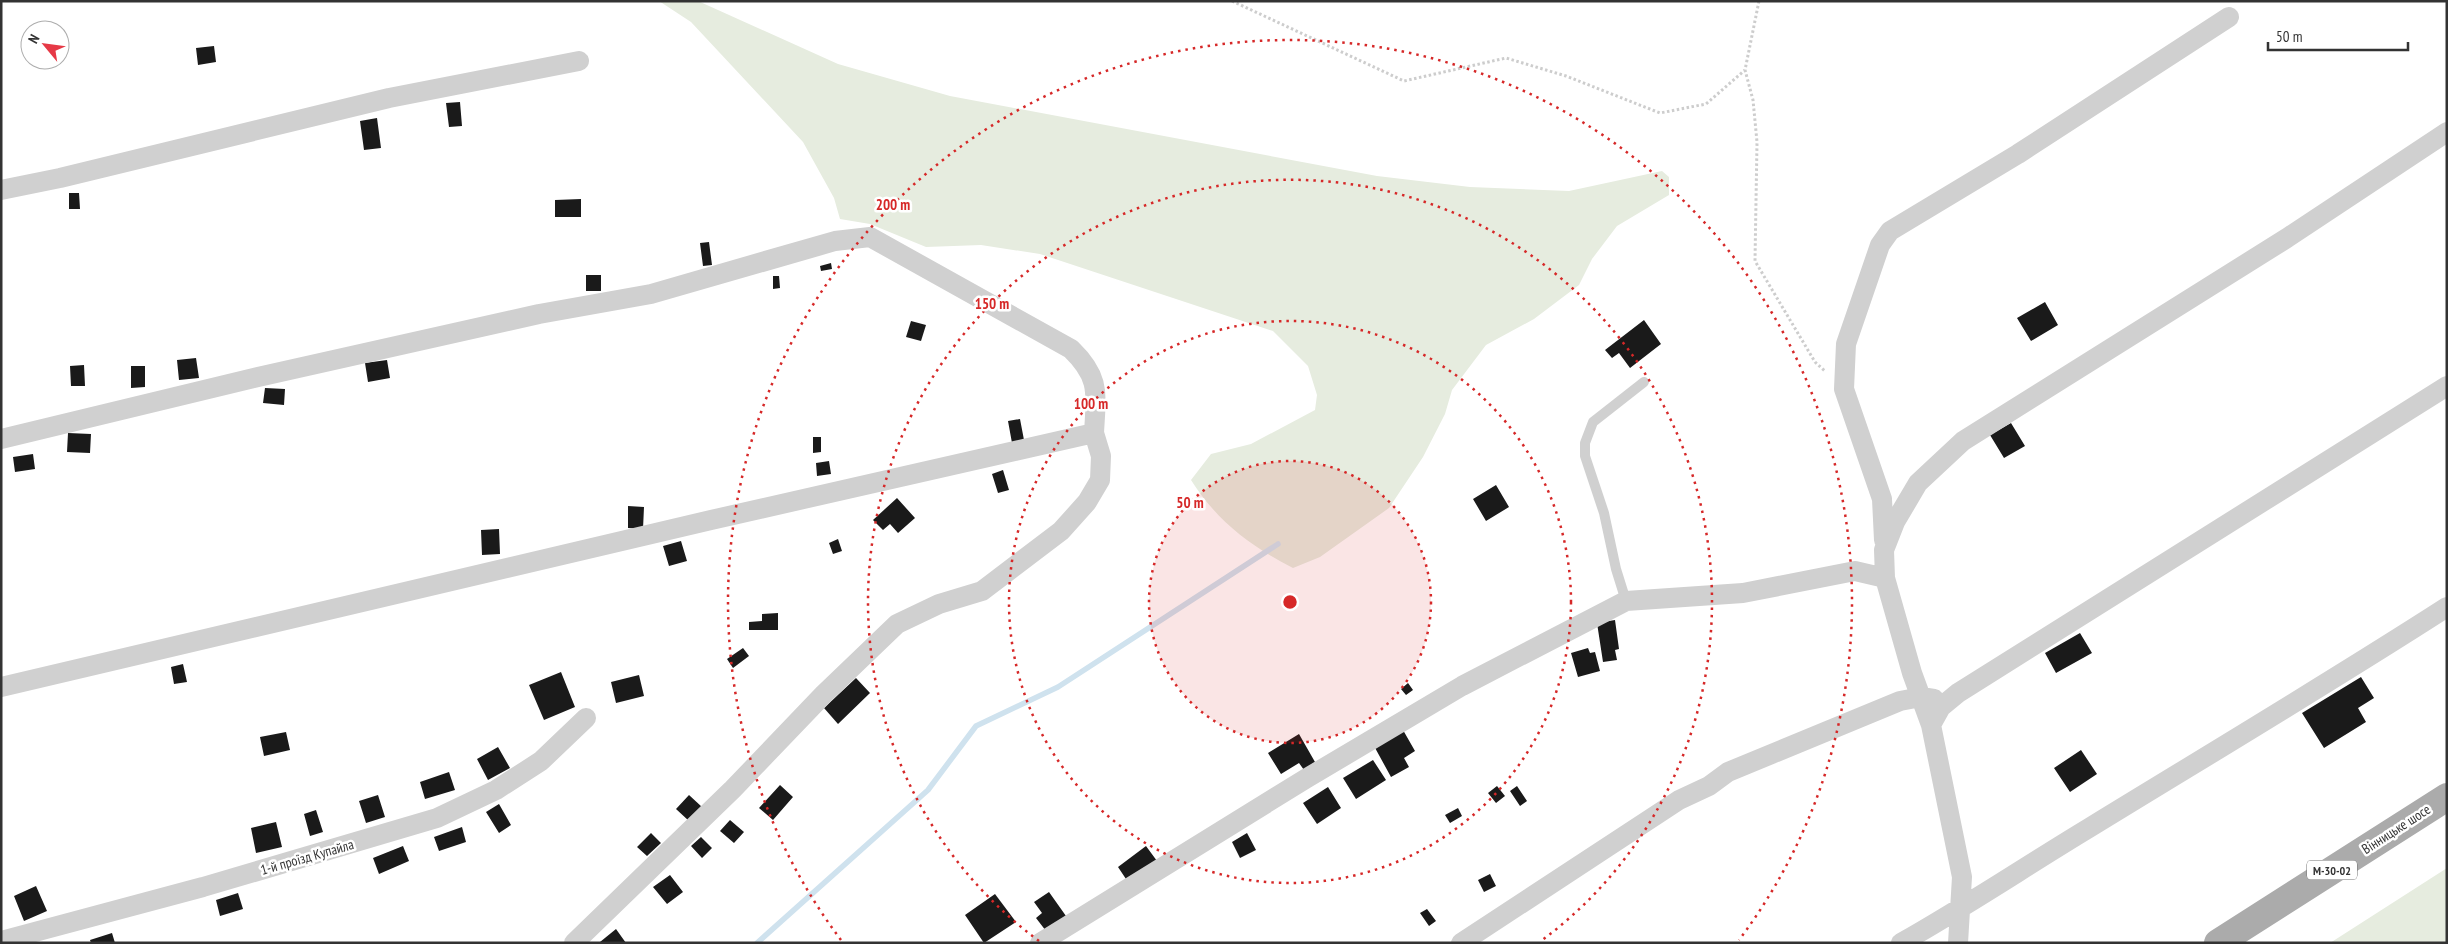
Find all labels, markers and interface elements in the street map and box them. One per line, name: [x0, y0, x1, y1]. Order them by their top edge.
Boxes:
north arrow: [20, 20, 70, 70]
scale bar: [2268, 20, 2408, 52]
text: 50 m: [2276, 27, 2302, 46]
text: N: [24, 31, 43, 46]
text: 200 m: [876, 195, 910, 214]
text: 150 m: [975, 294, 1009, 313]
text: 100 m: [1074, 394, 1108, 413]
text: 50 m: [1176, 493, 1204, 512]
centre of rings: [1281, 593, 1299, 611]
street label: Вінницьке шосе: [2358, 800, 2434, 858]
street label: 1-й проїзд Купайла: [258, 835, 356, 879]
road number: М-30-02: [2307, 860, 2357, 880]

